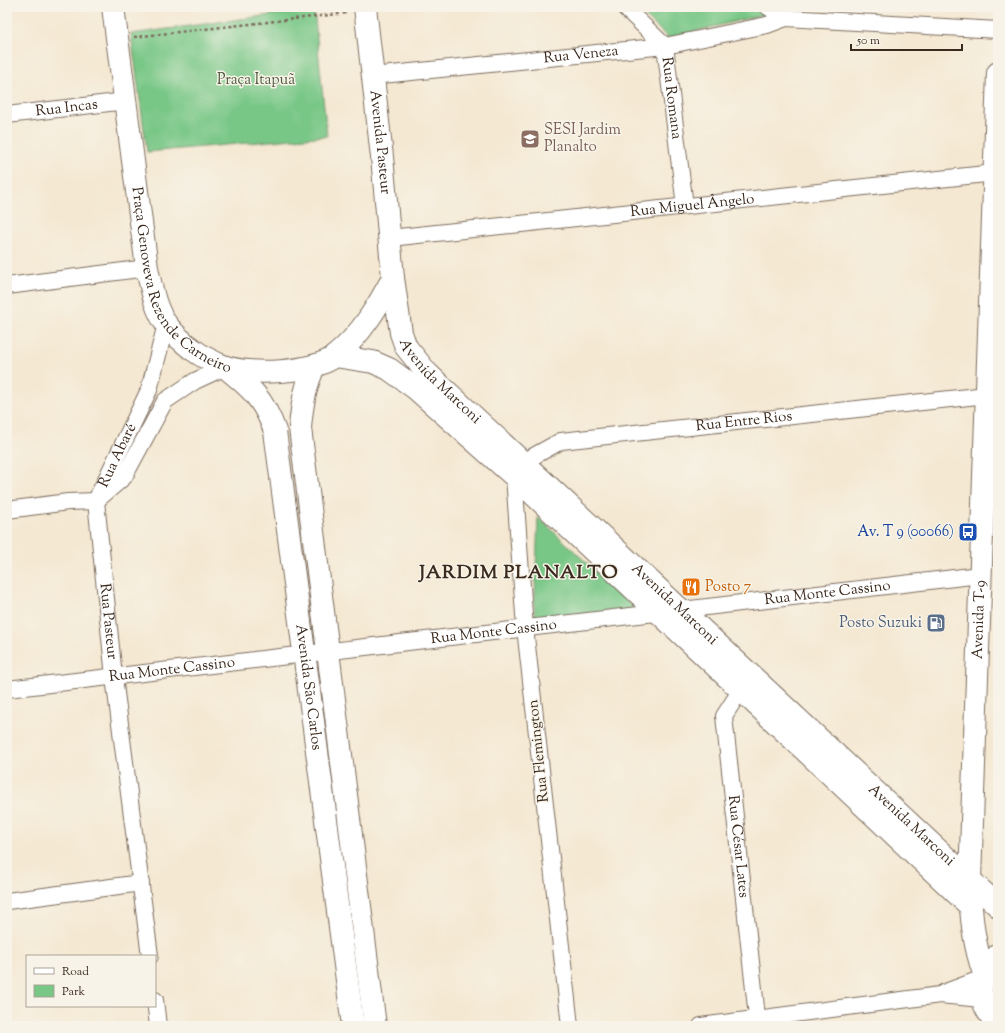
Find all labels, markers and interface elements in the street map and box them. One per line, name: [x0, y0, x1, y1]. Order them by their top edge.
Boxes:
scale bar: [851, 26, 962, 52]
text: 50 m: [856, 32, 880, 50]
street label: Rua Veneza: [543, 40, 619, 69]
street label: Rua Romana: [656, 56, 687, 140]
park label: Praça Itapuã: [217, 70, 295, 91]
street label: Avenida Pasteur: [364, 89, 396, 196]
street label: Rua Incas: [34, 94, 99, 122]
place label: SESI Jardim Planalto: [544, 120, 621, 158]
school or university icon: SESI Jardim Planalto: [519, 128, 541, 150]
street label: Praça Genoveva Rezende Carneiro: [126, 186, 234, 379]
street label: Rua Miguel Ângelo: [629, 188, 755, 223]
street label: Avenida Marconi: [393, 336, 486, 429]
street label: Rua Entre Rios: [695, 406, 793, 437]
street label: Rua Abaré: [93, 420, 142, 491]
bus stop icon: Av. T 9 (00066): [957, 521, 979, 543]
place label: Av. T 9 (00066): [857, 522, 954, 543]
street label: Avenida Marconi: [627, 558, 723, 650]
district label: JARDIM PLANALTO: [417, 560, 619, 587]
street label: Rua Monte Cassino: [763, 575, 892, 611]
restaurant icon: Posto 7: [680, 576, 702, 598]
place label: Posto 7: [705, 577, 751, 598]
street label: Avenida T-9: [967, 580, 991, 660]
street label: Rua Pasteur: [94, 582, 123, 661]
fuel station icon: Posto Suzuki: [925, 612, 947, 634]
place label: Posto Suzuki: [839, 613, 922, 634]
street label: Rua Monte Cassino: [429, 614, 558, 650]
street label: Avenida São Carlos: [290, 623, 327, 752]
street label: Rua Monte Cassino: [108, 652, 236, 687]
street label: Rua Flemington: [523, 698, 555, 803]
street label: Avenida Marconi: [863, 779, 959, 871]
street label: Rua César Lates: [722, 794, 754, 899]
legend: [26, 955, 156, 1007]
text: Road: [62, 963, 89, 981]
text: Park: [62, 983, 85, 1001]

